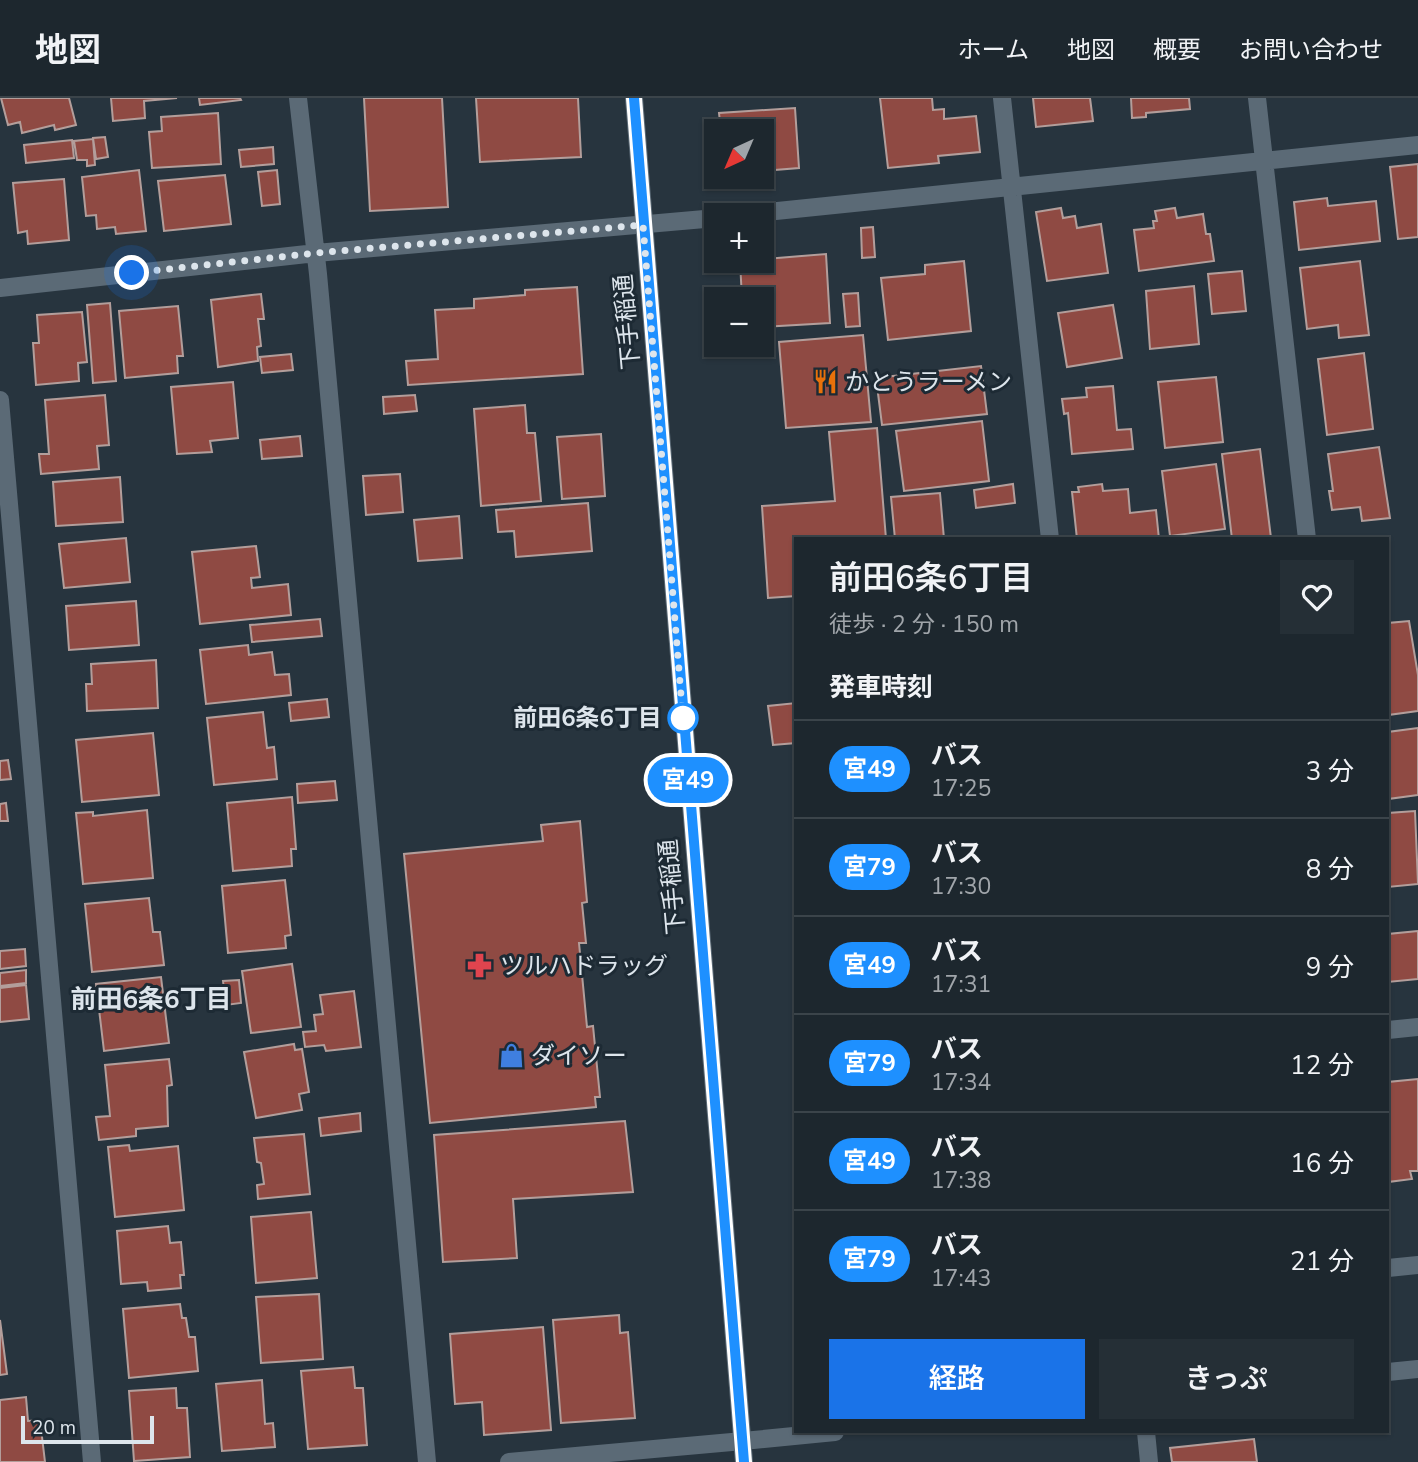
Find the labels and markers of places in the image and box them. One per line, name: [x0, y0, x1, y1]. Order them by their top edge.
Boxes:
place label: かとうラーメン: [845, 366, 1012, 398]
restaurant icon: かとうラーメン: [811, 368, 839, 396]
place label: 前田6条6丁目: [513, 702, 662, 734]
marker: 前田6条6丁目: [668, 703, 698, 733]
place label: ツルハドラッグ: [500, 950, 668, 982]
pharmacy icon: ツルハドラッグ: [466, 952, 494, 980]
place label: ダイソー: [531, 1040, 627, 1072]
shop icon: ダイソー: [497, 1042, 525, 1070]

